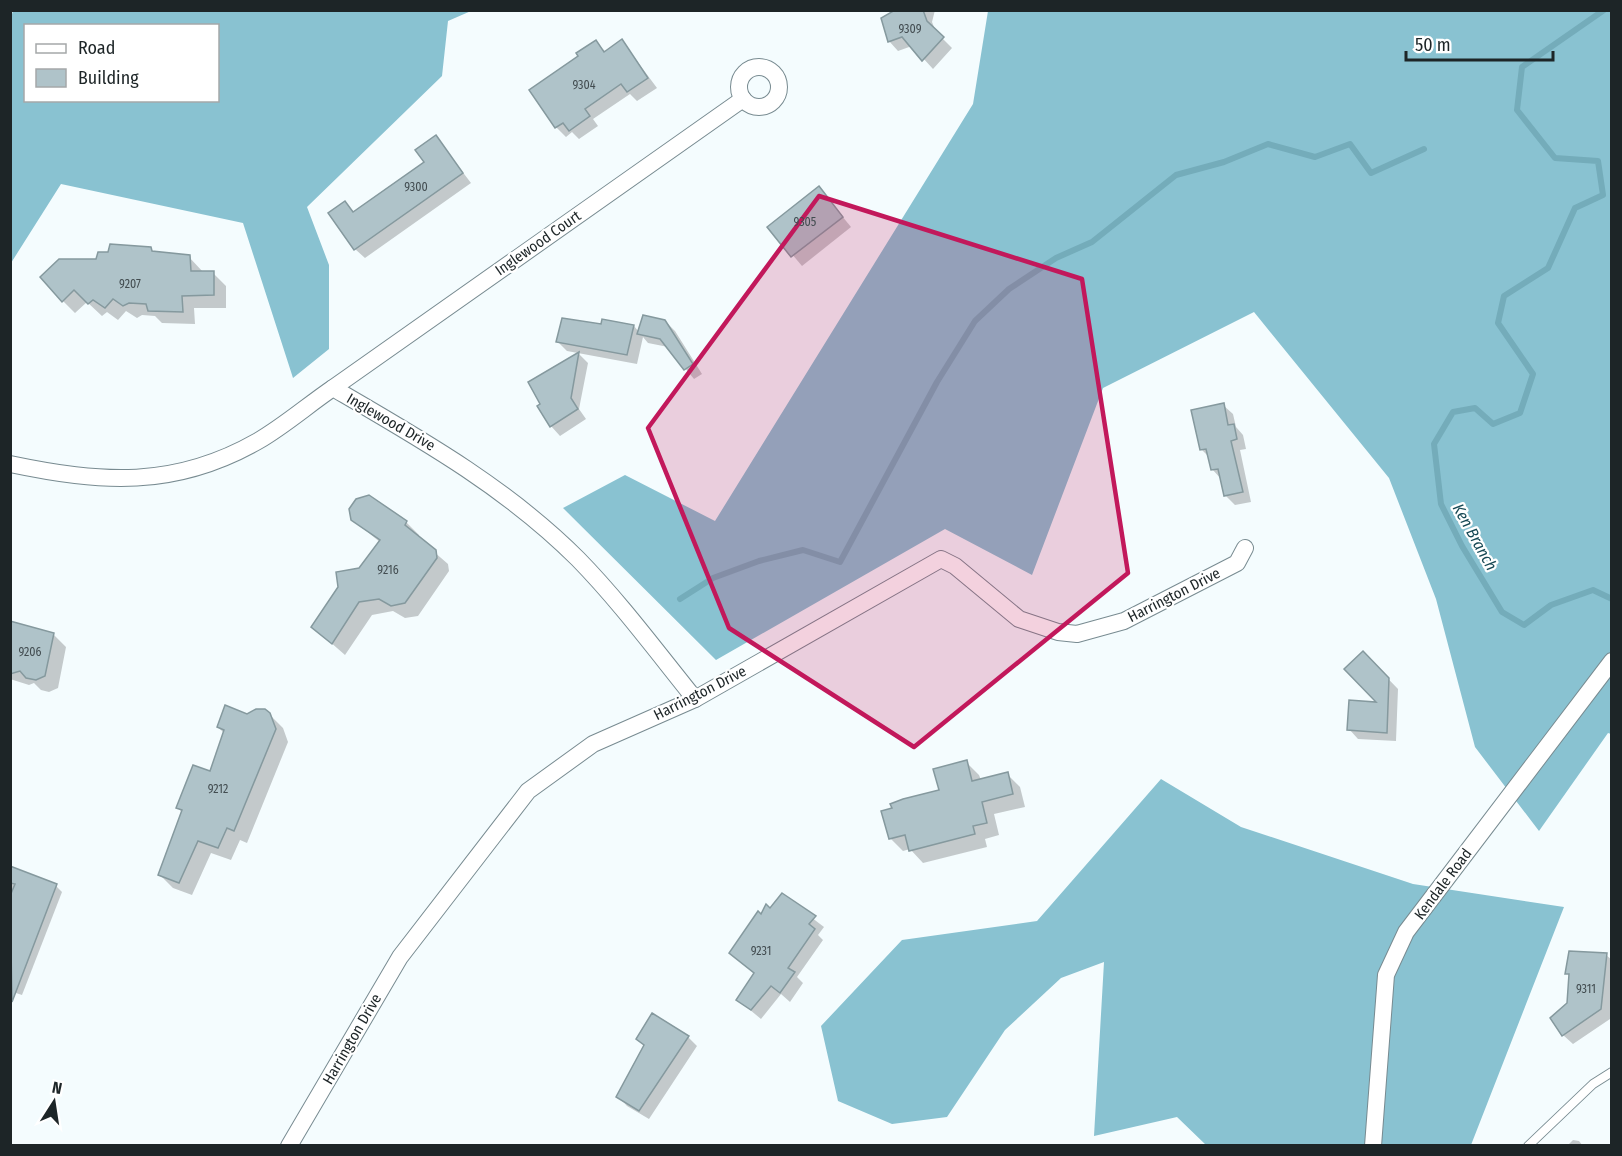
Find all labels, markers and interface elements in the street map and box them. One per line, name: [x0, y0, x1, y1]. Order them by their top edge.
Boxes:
house number: 9309: [899, 22, 922, 36]
legend: [24, 24, 219, 102]
scale bar: [1406, 24, 1553, 62]
text: 50 m: [1415, 34, 1451, 56]
text: Road: [78, 37, 115, 59]
text: Building: [78, 67, 139, 89]
house number: 9304: [572, 78, 596, 92]
house number: 9300: [404, 180, 428, 194]
street label: Inglewood Court: [492, 207, 584, 279]
house number: 9305: [794, 215, 817, 229]
house number: 9207: [119, 277, 141, 291]
street label: Inglewood Drive: [344, 389, 438, 455]
water label: Ken Branch: [1449, 500, 1501, 574]
house number: 9216: [377, 563, 399, 577]
street label: Harrington Drive: [1125, 564, 1223, 626]
house number: 9206: [18, 645, 42, 659]
street label: Harrington Drive: [651, 662, 749, 724]
house number: 9212: [208, 782, 228, 796]
street label: Kendale Road: [1410, 845, 1476, 923]
house number: 9231: [751, 944, 771, 958]
house number: 9311: [1576, 982, 1596, 996]
street label: Harrington Drive: [319, 991, 385, 1087]
north arrow: [24, 1072, 84, 1132]
text: N: [50, 1078, 64, 1098]

